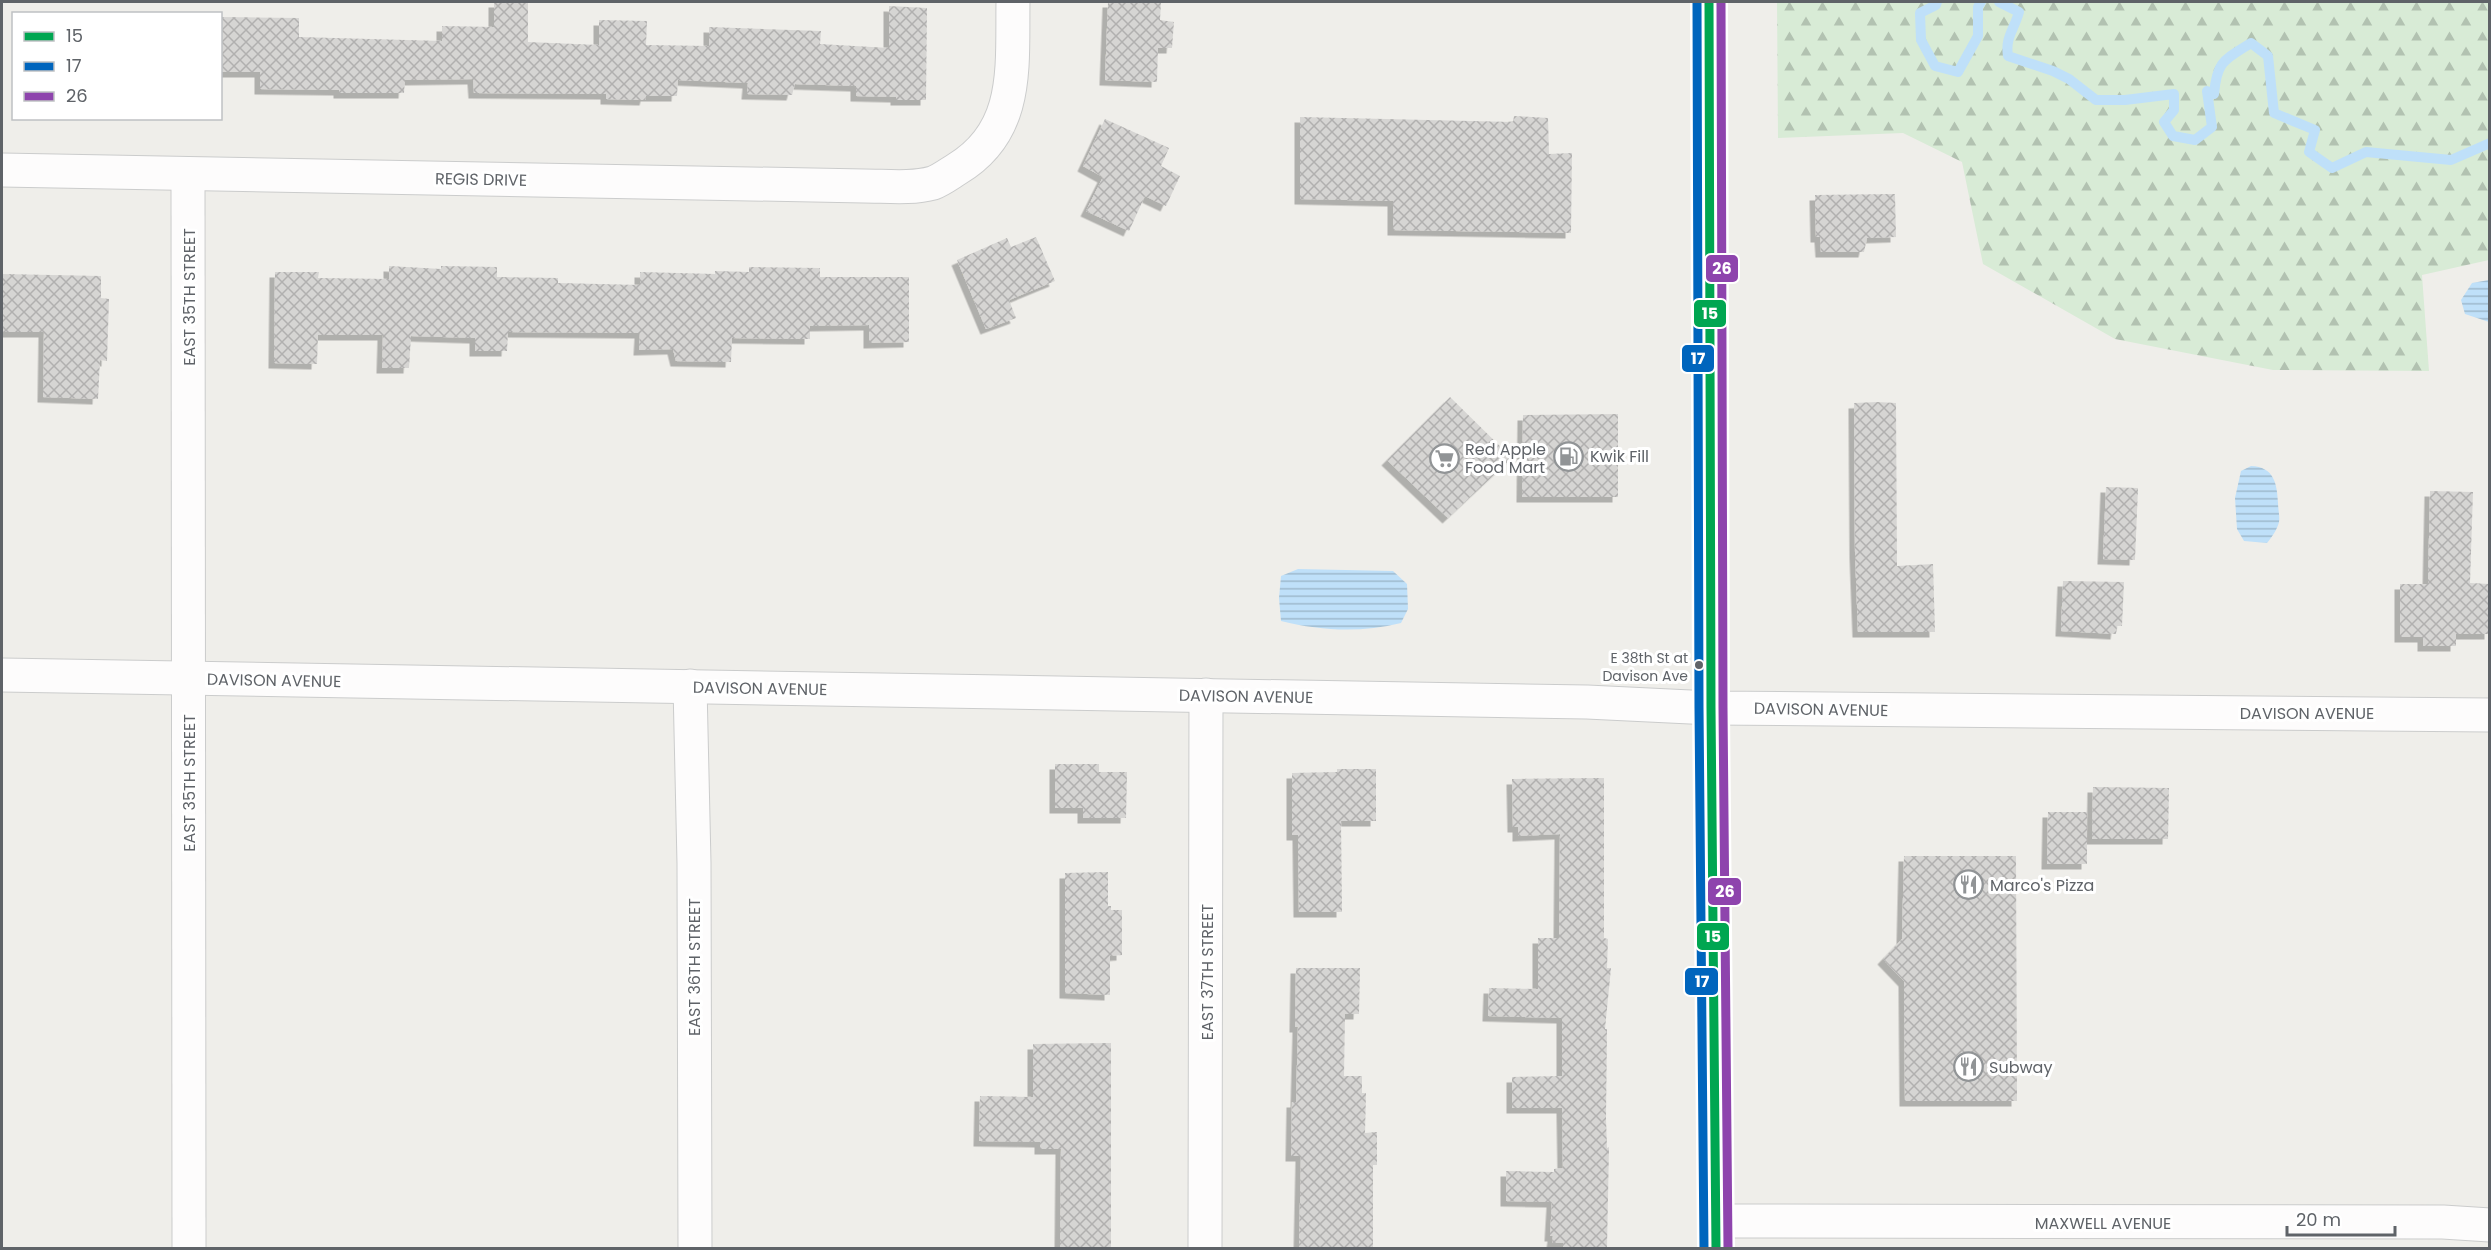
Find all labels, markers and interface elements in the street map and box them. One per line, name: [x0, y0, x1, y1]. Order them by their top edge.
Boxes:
legend: [12, 12, 222, 120]
text: 15: [66, 23, 83, 48]
text: 17: [66, 53, 82, 78]
text: 26: [66, 83, 88, 108]
street label: REGIS DRIVE: [435, 167, 527, 192]
street label: EAST 35TH STREET: [178, 228, 201, 366]
line badge: 26: [1705, 254, 1739, 283]
text: 26: [1712, 257, 1732, 280]
line badge: 15: [1693, 299, 1727, 328]
text: 15: [1702, 302, 1718, 325]
line badge: 17: [1681, 344, 1715, 373]
text: 17: [1691, 347, 1706, 370]
place label: Red Apple Food Mart: [1465, 438, 1546, 479]
fuel station icon: Kwik Fill: [1553, 440, 1585, 472]
supermarket icon: Red Apple Food Mart: [1428, 442, 1460, 474]
place label: Kwik Fill: [1590, 445, 1649, 468]
place label: E 38th St at Davison Ave: [1602, 648, 1688, 686]
marker: E 38th St at Davison Ave: [1693, 659, 1705, 671]
street label: DAVISON AVENUE: [207, 668, 341, 693]
street label: DAVISON AVENUE: [693, 676, 827, 701]
street label: DAVISON AVENUE: [1179, 684, 1313, 709]
street label: DAVISON AVENUE: [1754, 697, 1888, 722]
street label: DAVISON AVENUE: [2240, 702, 2374, 725]
street label: EAST 35TH STREET: [178, 714, 201, 852]
restaurant icon: Marco's Pizza: [1953, 869, 1985, 901]
place label: Marco's Pizza: [1990, 874, 2094, 897]
line badge: 26: [1707, 877, 1742, 906]
text: 26: [1715, 880, 1735, 903]
street label: EAST 36TH STREET: [683, 898, 706, 1036]
street label: EAST 37TH STREET: [1196, 903, 1219, 1040]
line badge: 15: [1696, 922, 1730, 951]
text: 15: [1705, 925, 1721, 948]
line badge: 17: [1684, 967, 1719, 996]
text: 17: [1695, 970, 1710, 993]
restaurant icon: Subway: [1952, 1051, 1984, 1083]
place label: Subway: [1989, 1056, 2052, 1079]
scale bar: [2287, 1199, 2395, 1237]
text: 20 m: [2296, 1207, 2341, 1232]
street label: MAXWELL AVENUE: [2035, 1212, 2171, 1235]

